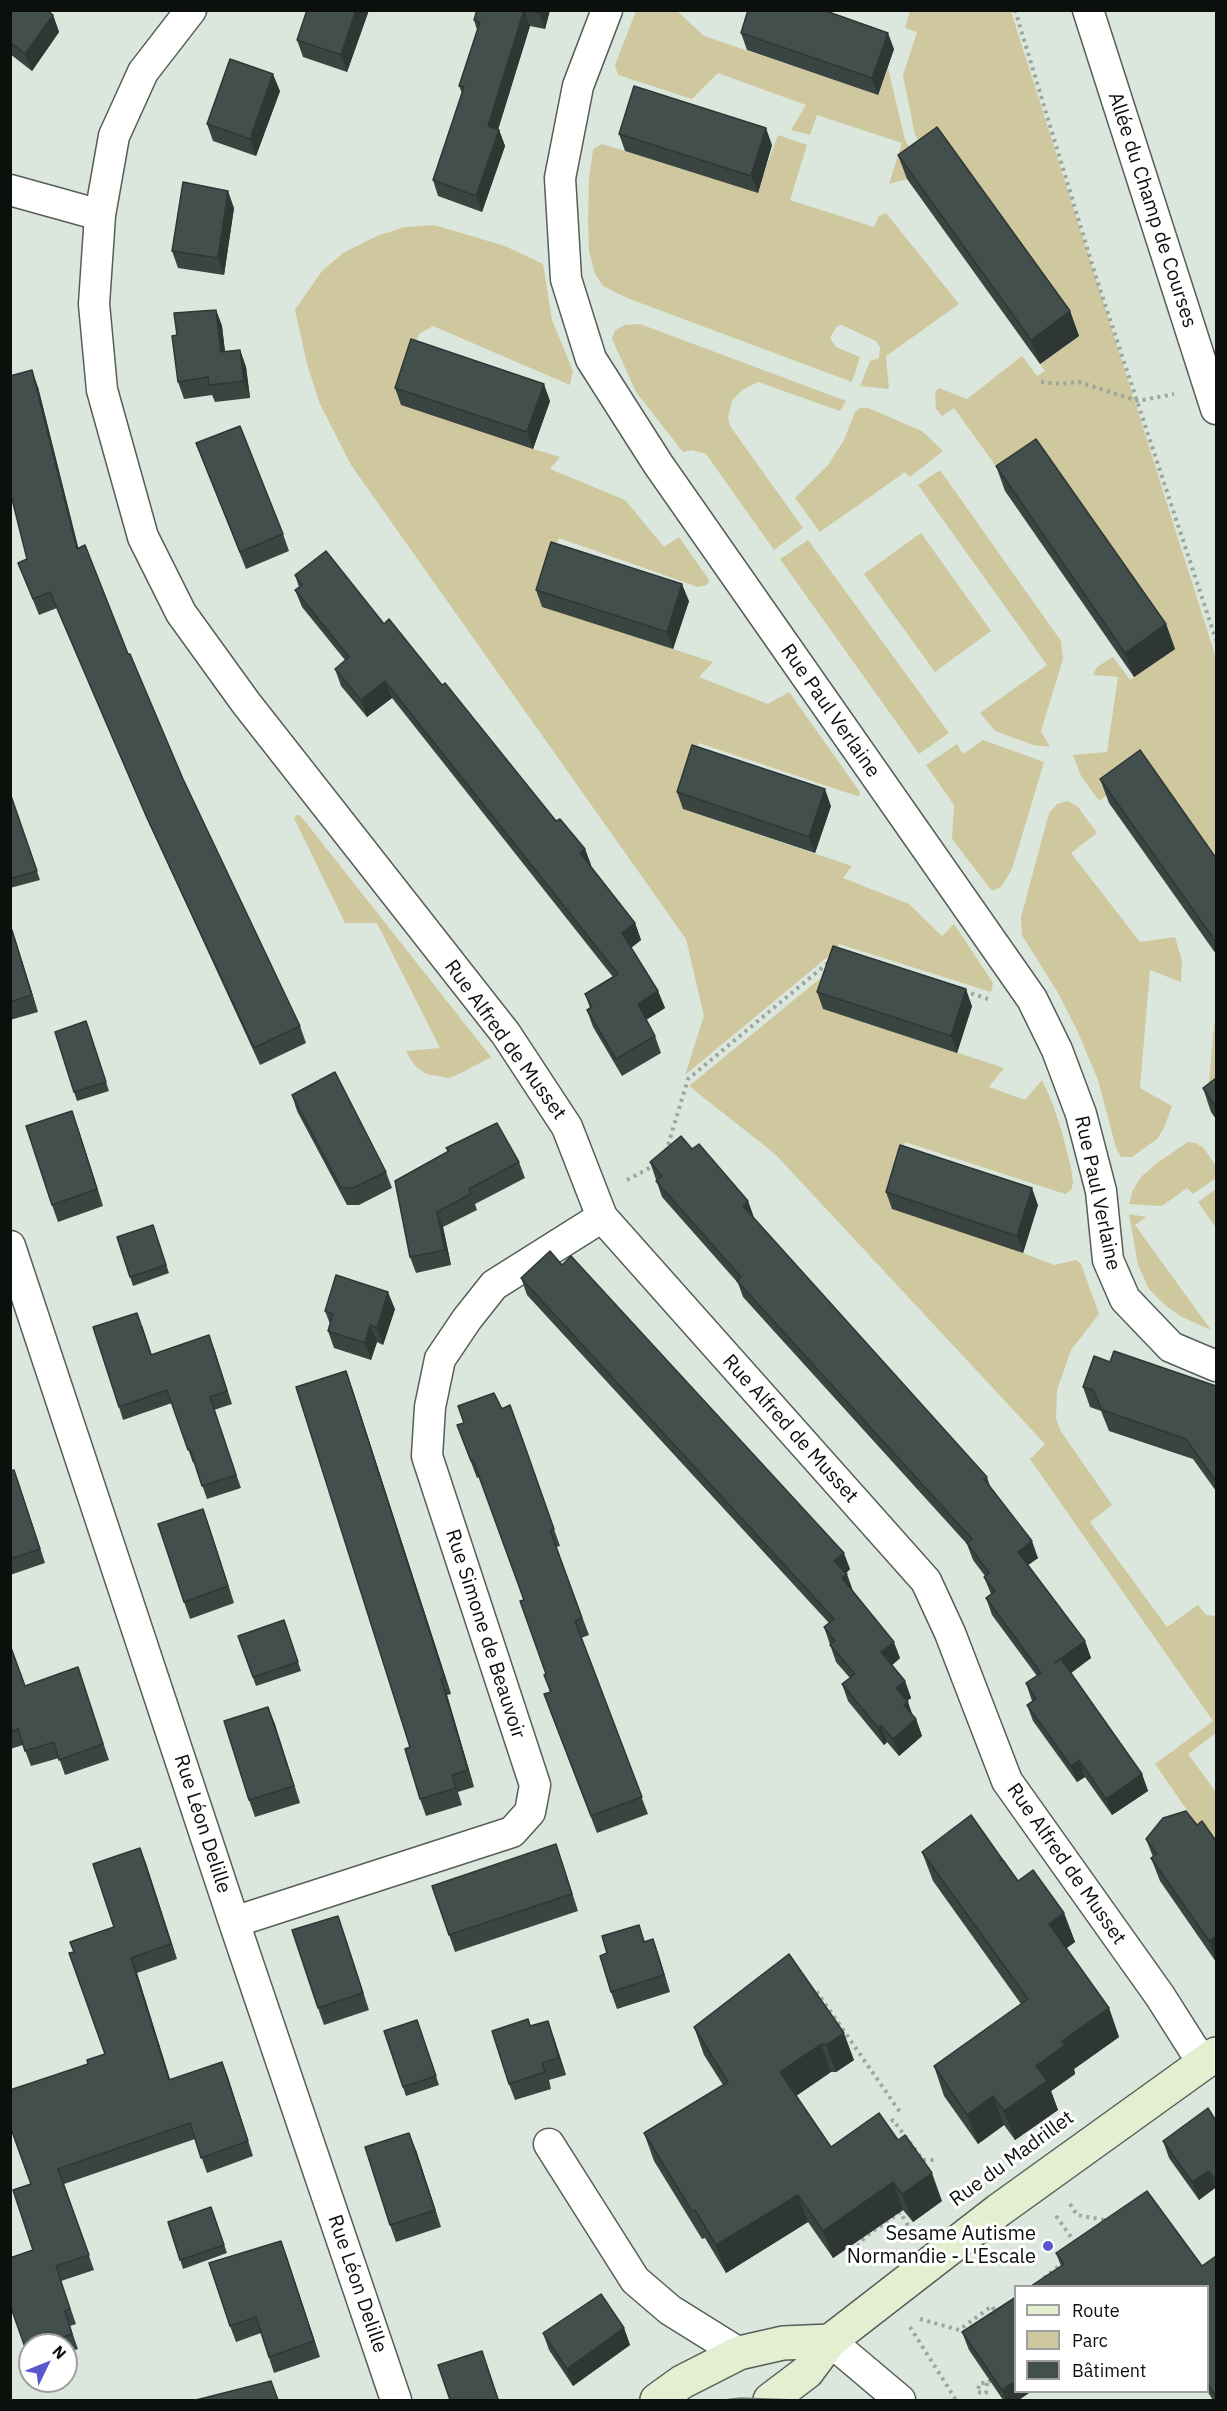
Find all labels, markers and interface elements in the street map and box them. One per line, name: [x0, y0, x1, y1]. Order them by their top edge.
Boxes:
street label: Allée du Champ de Courses: [1103, 89, 1201, 331]
street label: Rue Paul Verlaine: [775, 640, 885, 782]
street label: Rue Alfred de Musset: [439, 956, 571, 1124]
street label: Rue Paul Verlaine: [1069, 1114, 1125, 1272]
street label: Rue Alfred de Musset: [717, 1350, 863, 1508]
street label: Rue Simone de Beauvoir: [440, 1526, 530, 1742]
street label: Rue Léon Delille: [168, 1752, 236, 1896]
street label: Rue Alfred de Musset: [1001, 1779, 1131, 1949]
street label: Rue du Madrillet: [945, 2106, 1079, 2212]
street label: Rue Léon Delille: [322, 2212, 392, 2356]
place label: Sesame Autisme Normandie - L'Escale: [847, 2222, 1036, 2269]
marker: Sesame Autisme Normandie - L'Escale: [1041, 2239, 1055, 2253]
legend: [1014, 2285, 1209, 2393]
text: Route: [1072, 2299, 1120, 2322]
text: Parc: [1072, 2329, 1108, 2352]
north arrow: [18, 2333, 78, 2393]
text: N: [48, 2341, 71, 2363]
text: Bâtiment: [1072, 2359, 1146, 2382]

